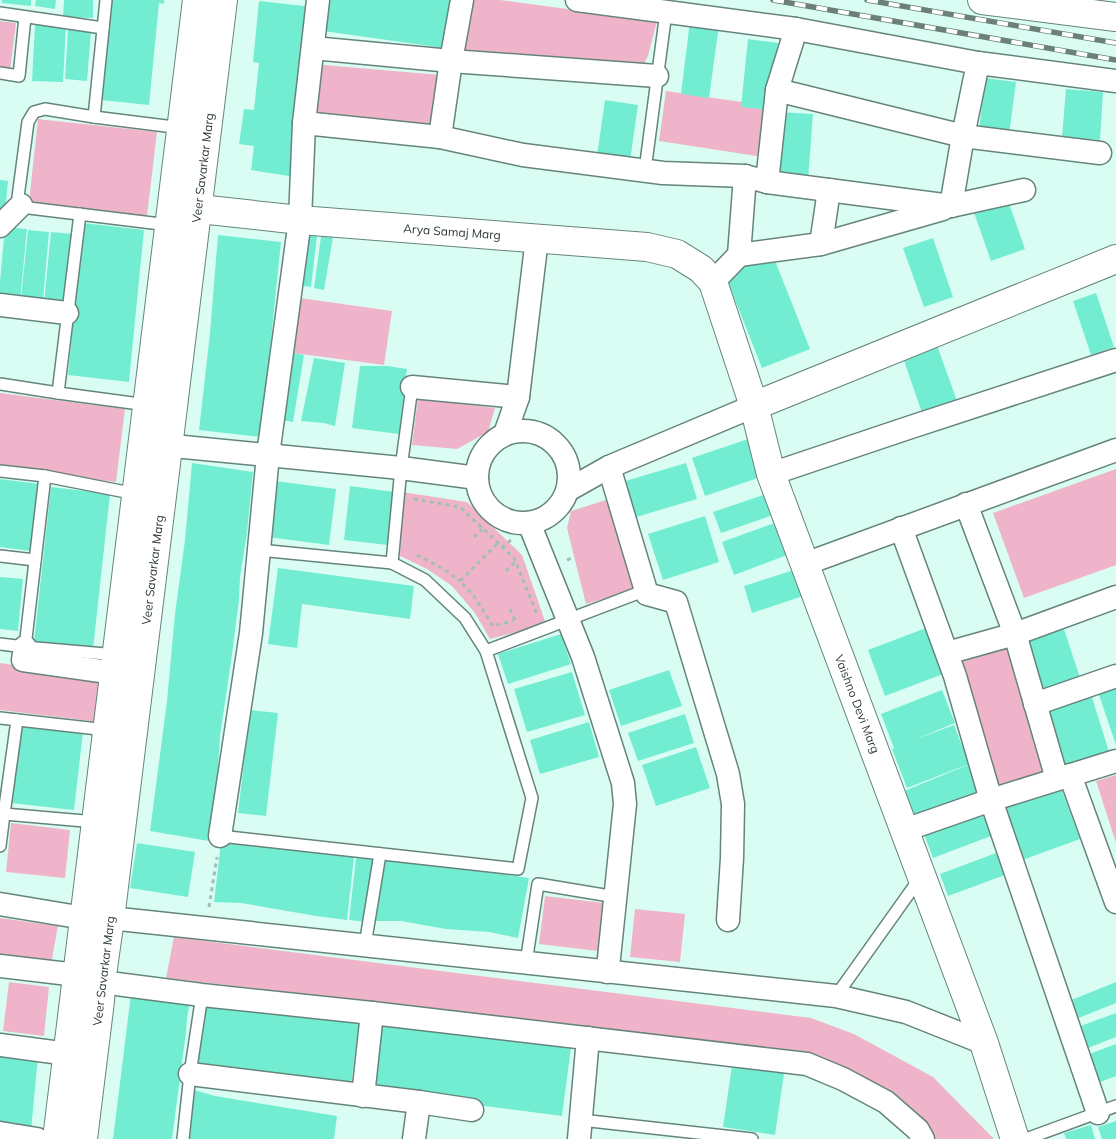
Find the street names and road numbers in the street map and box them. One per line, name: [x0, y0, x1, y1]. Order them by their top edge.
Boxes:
street label: Veer Savarkar Marg: [188, 112, 217, 224]
street label: Arya Samaj Marg: [403, 221, 501, 242]
street label: Veer Savarkar Marg: [138, 514, 167, 626]
street label: Vaishno Devi Marg: [832, 652, 883, 755]
street label: Veer Savarkar Marg: [89, 915, 118, 1027]

